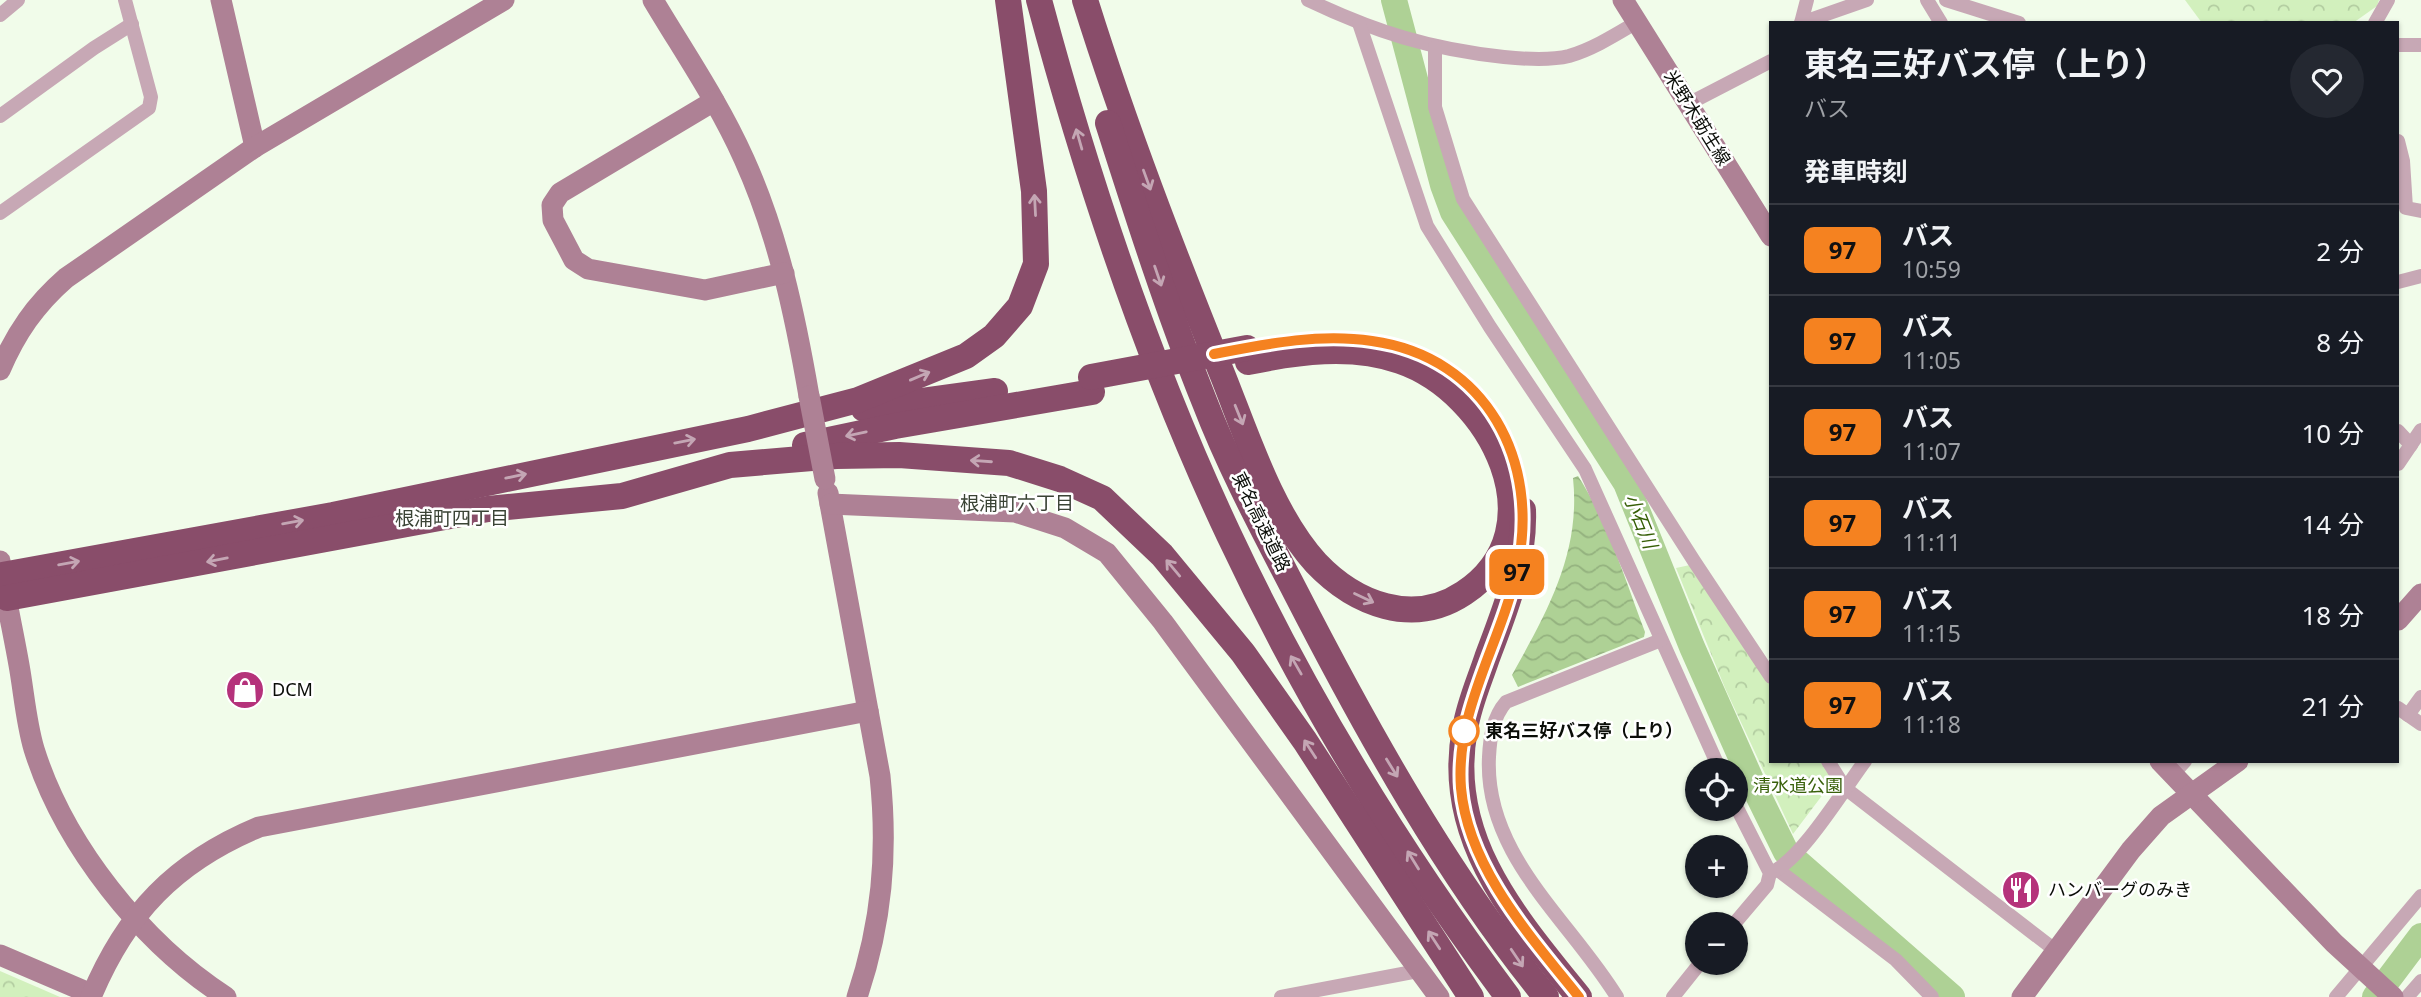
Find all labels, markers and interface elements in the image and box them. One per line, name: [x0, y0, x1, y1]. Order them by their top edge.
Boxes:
text: 東名三好バス停（上り）: [1804, 41, 2167, 86]
button: heart: [2290, 44, 2364, 118]
street label: 米野木莇生線: [1659, 65, 1737, 170]
text: バス: [1804, 92, 1850, 124]
one-way arrow: [1071, 128, 1084, 150]
text: 発車時刻: [1804, 153, 1908, 189]
one-way arrow: [1142, 169, 1154, 191]
one-way arrow: [1028, 194, 1041, 217]
text: バス: [1902, 217, 1954, 253]
text: 97: [1829, 233, 1856, 266]
text: 2 分: [2316, 233, 2364, 269]
text: 10:59: [1902, 253, 1961, 285]
one-way arrow: [1153, 265, 1165, 287]
text: バス: [1902, 308, 1954, 344]
text: 97: [1829, 324, 1856, 357]
text: 8 分: [2316, 324, 2364, 360]
text: 11:05: [1902, 344, 1961, 376]
one-way arrow: [909, 369, 930, 382]
text: バス: [1902, 399, 1954, 435]
one-way arrow: [1233, 404, 1246, 425]
text: 97: [1829, 415, 1856, 448]
text: 10 分: [2301, 415, 2364, 451]
one-way arrow: [845, 428, 868, 441]
one-way arrow: [673, 434, 696, 448]
text: 11:07: [1902, 435, 1961, 467]
one-way arrow: [970, 454, 992, 467]
street label: 東名高速道路: [1227, 468, 1296, 575]
one-way arrow: [504, 469, 527, 483]
district label: 根浦町六丁目: [960, 490, 1074, 516]
water label: 小石川: [1618, 490, 1664, 554]
text: バス: [1902, 490, 1954, 526]
district label: 根浦町四丁目: [395, 505, 509, 531]
text: 97: [1829, 506, 1856, 539]
text: 14 分: [2301, 506, 2364, 542]
one-way arrow: [281, 515, 304, 528]
text: 11:11: [1902, 526, 1961, 558]
line badge: 97: [1486, 549, 1548, 595]
one-way arrow: [206, 554, 229, 567]
text: 97: [1503, 555, 1531, 588]
one-way arrow: [57, 556, 80, 569]
one-way arrow: [1165, 559, 1180, 577]
text: バス: [1902, 581, 1954, 617]
one-way arrow: [1353, 592, 1374, 606]
text: 97: [1829, 597, 1856, 630]
text: 18 分: [2301, 597, 2364, 633]
text: 11:15: [1902, 617, 1961, 649]
one-way arrow: [1289, 656, 1303, 676]
shop icon: DCM: [224, 669, 266, 711]
text: バス: [1902, 672, 1954, 708]
place label: DCM: [272, 677, 313, 701]
text: 97: [1829, 688, 1856, 721]
text: 21 分: [2301, 688, 2364, 724]
text: 11:18: [1902, 708, 1961, 740]
marker: 東名三好バス停（上り）: [1449, 716, 1479, 746]
place label: 東名三好バス停（上り）: [1485, 718, 1683, 742]
one-way arrow: [1303, 740, 1317, 759]
one-way arrow: [1386, 758, 1400, 778]
map controls: [1685, 758, 1748, 975]
button: locate: [1685, 758, 1748, 821]
park label: 清水道公園: [1753, 773, 1843, 797]
button: +: [1685, 835, 1748, 898]
one-way arrow: [1406, 851, 1420, 871]
restaurant icon: ハンバーグのみき: [2000, 869, 2042, 911]
place label: ハンバーグのみき: [2048, 877, 2192, 901]
button: −: [1685, 912, 1748, 975]
one-way arrow: [1427, 931, 1441, 950]
one-way arrow: [1510, 948, 1524, 968]

